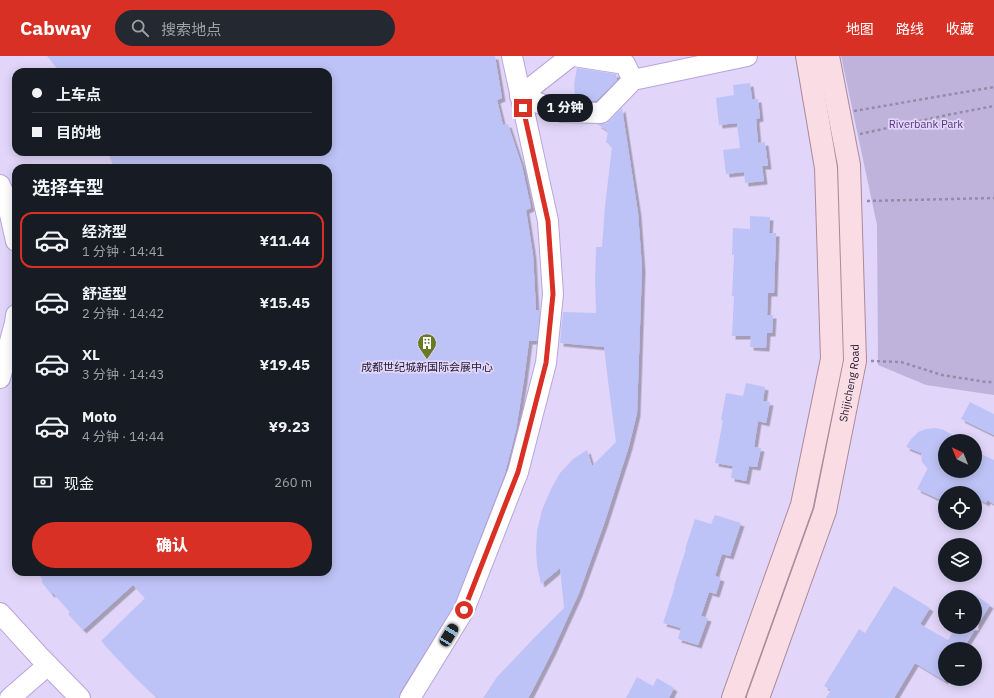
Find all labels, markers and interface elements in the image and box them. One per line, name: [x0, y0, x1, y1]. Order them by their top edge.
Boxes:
search box: [115, 10, 395, 46]
text: Cabway: [20, 16, 91, 40]
icon: search: [129, 17, 151, 39]
text: 搜索地点: [161, 20, 221, 39]
text: 地图: [846, 20, 874, 38]
text: 路线: [896, 20, 924, 38]
text: 收藏: [946, 20, 974, 38]
text: 上车点: [56, 85, 101, 104]
callout: 1 分钟: [537, 94, 593, 122]
route end: [514, 99, 532, 117]
text: 1 分钟: [547, 99, 583, 116]
park label: Riverbank Park: [889, 117, 963, 131]
text: 目的地: [56, 123, 101, 142]
text: 选择车型: [32, 176, 104, 199]
icon: car: [34, 222, 70, 258]
text: 经济型: [82, 222, 127, 241]
text: ¥11.44: [260, 231, 310, 250]
text: 1 分钟 · 14:41: [82, 243, 164, 260]
icon: car: [34, 284, 70, 320]
text: 舒适型: [82, 284, 127, 303]
text: ¥15.45: [260, 293, 310, 312]
text: 2 分钟 · 14:42: [82, 305, 164, 322]
building icon: 成都世纪城新国际会展中心: [416, 332, 438, 360]
street label: Shijicheng Road: [836, 344, 862, 423]
text: XL: [82, 345, 100, 364]
icon: car: [34, 346, 70, 382]
text: ¥19.45: [260, 355, 310, 374]
place label: 成都世纪城新国际会展中心: [361, 360, 493, 374]
text: 3 分钟 · 14:43: [82, 366, 164, 383]
text: Moto: [82, 407, 117, 426]
icon: car: [34, 408, 70, 444]
text: ¥9.23: [269, 417, 310, 436]
text: 4 分钟 · 14:44: [82, 428, 164, 445]
north arrow: [938, 434, 982, 478]
map controls: [938, 434, 982, 686]
icon: cash: [32, 471, 54, 493]
text: 现金: [64, 474, 94, 493]
text: 260 m: [274, 474, 312, 491]
button: locate: [938, 486, 982, 530]
button: 确认: [32, 522, 312, 568]
button: layers: [938, 538, 982, 582]
button: +: [938, 590, 982, 634]
route start: [455, 601, 473, 619]
car: [438, 622, 460, 648]
button: −: [938, 642, 982, 686]

